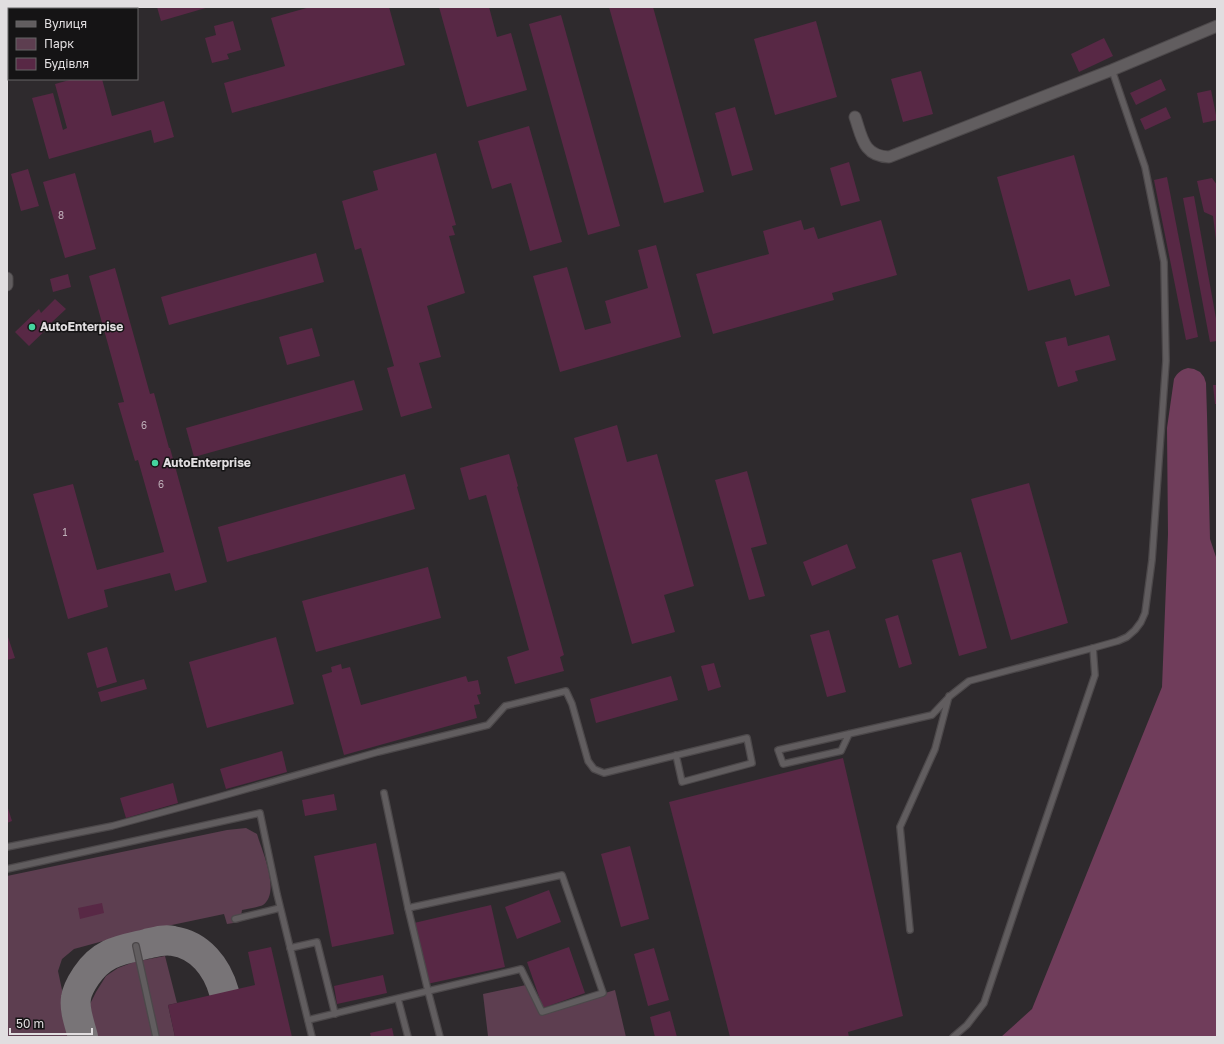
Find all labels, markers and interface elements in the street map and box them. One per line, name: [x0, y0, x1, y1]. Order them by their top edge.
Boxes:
legend: [8, 8, 138, 80]
text: Вулиця: [44, 16, 87, 31]
text: Парк: [44, 36, 74, 51]
text: Будівля: [44, 56, 89, 71]
house number: 8: [58, 209, 64, 221]
place label: AutoEnterpise: [40, 319, 123, 334]
marker: AutoEnterpise: [27, 322, 37, 332]
house number: 6: [141, 419, 147, 431]
place label: AutoEnterprise: [163, 455, 251, 470]
marker: AutoEnterprise: [150, 458, 160, 468]
house number: 6: [158, 478, 164, 490]
house number: 1: [63, 526, 68, 538]
scale bar: [10, 1010, 92, 1036]
text: 50 m: [16, 1016, 44, 1031]

